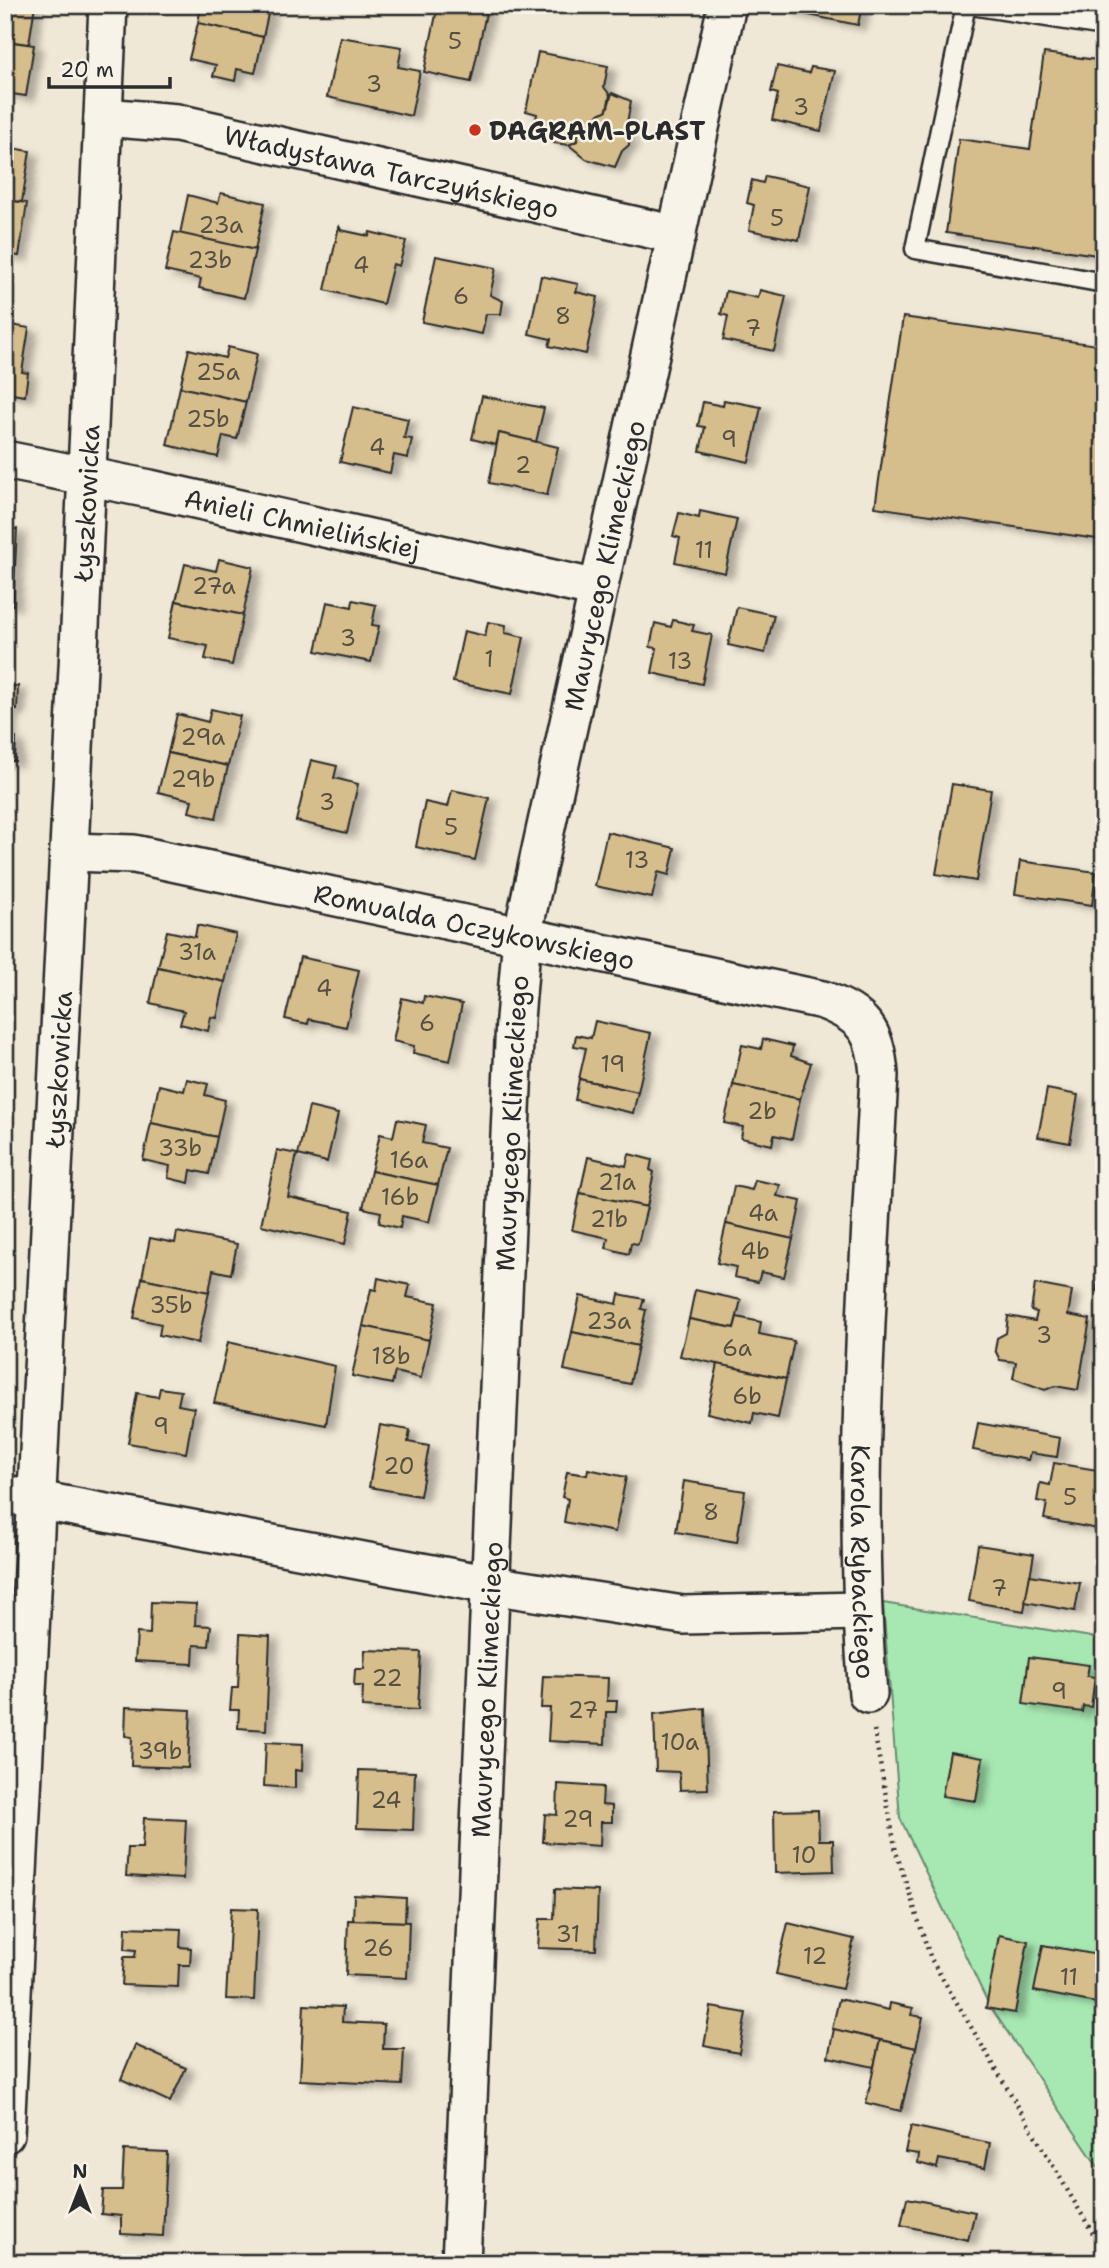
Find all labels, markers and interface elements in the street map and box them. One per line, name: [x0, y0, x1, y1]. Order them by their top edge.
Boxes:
house number: 5: [448, 26, 462, 56]
scale bar: [49, 46, 170, 90]
text: 20 m: [60, 56, 114, 84]
house number: 3: [366, 69, 382, 99]
house number: 3: [793, 92, 809, 122]
place label: DAGRAM-PLAST: [489, 113, 705, 148]
street label: Władysława Tarczyńskiego: [221, 117, 562, 226]
marker: DAGRAM-PLAST: [467, 122, 483, 138]
house number: 5: [770, 203, 784, 233]
house number: 23a: [199, 210, 243, 240]
house number: 23b: [188, 245, 232, 275]
house number: 4: [353, 250, 369, 280]
house number: 6: [453, 281, 469, 311]
house number: 8: [555, 301, 571, 331]
house number: 7: [745, 313, 761, 343]
house number: 25a: [196, 357, 240, 387]
house number: 25b: [186, 404, 230, 434]
street label: Maurycego Klimeckiego: [555, 417, 653, 714]
street label: Łyszkowicka: [65, 424, 107, 583]
house number: 9: [721, 424, 737, 454]
house number: 4: [369, 432, 385, 462]
house number: 2: [515, 450, 531, 480]
street label: Anieli Chmielińskiej: [181, 480, 424, 566]
house number: 11: [695, 535, 713, 565]
house number: 27a: [192, 571, 236, 601]
house number: 3: [340, 623, 356, 653]
house number: 1: [484, 644, 494, 674]
house number: 13: [668, 646, 692, 676]
house number: 29a: [181, 722, 225, 752]
house number: 29b: [171, 764, 215, 794]
house number: 3: [319, 787, 335, 817]
house number: 5: [444, 812, 458, 842]
house number: 13: [625, 845, 649, 875]
street label: Romualda Oczykowskiego: [311, 875, 638, 977]
house number: 31a: [178, 937, 216, 967]
house number: 4: [316, 973, 332, 1003]
street label: Maurycego Klimeckiego: [487, 973, 536, 1272]
street label: Łyszkowicka: [37, 990, 79, 1150]
house number: 6: [419, 1008, 435, 1038]
house number: 19: [601, 1049, 625, 1079]
house number: 2b: [747, 1096, 777, 1126]
house number: 33b: [158, 1133, 202, 1163]
house number: 16a: [390, 1145, 428, 1175]
house number: 21a: [598, 1167, 636, 1197]
house number: 16b: [381, 1182, 419, 1212]
house number: 4a: [748, 1198, 778, 1228]
house number: 21b: [590, 1204, 628, 1234]
house number: 4b: [740, 1236, 770, 1266]
house number: 35b: [149, 1290, 193, 1320]
house number: 23a: [587, 1306, 631, 1336]
house number: 3: [1036, 1320, 1052, 1350]
house number: 6a: [722, 1333, 752, 1363]
house number: 18b: [372, 1341, 410, 1371]
house number: 6b: [732, 1381, 762, 1411]
house number: 9: [153, 1411, 169, 1441]
street label: Karola Rybackiego: [843, 1444, 884, 1680]
house number: 20: [383, 1451, 415, 1481]
house number: 5: [1063, 1482, 1077, 1512]
house number: 8: [703, 1497, 719, 1527]
street label: Maurycego Klimeckiego: [462, 1540, 510, 1839]
house number: 7: [991, 1573, 1007, 1603]
house number: 22: [371, 1663, 403, 1693]
house number: 9: [1051, 1676, 1067, 1706]
house number: 27: [568, 1695, 598, 1725]
house number: 10a: [661, 1727, 699, 1757]
house number: 39b: [138, 1736, 182, 1766]
house number: 24: [371, 1785, 401, 1815]
house number: 29: [563, 1804, 593, 1834]
house number: 10: [791, 1840, 817, 1870]
house number: 31: [556, 1919, 580, 1949]
house number: 26: [362, 1933, 394, 1963]
house number: 12: [803, 1941, 827, 1971]
house number: 11: [1060, 1962, 1078, 1992]
north arrow: [46, 2152, 116, 2222]
text: N: [72, 2159, 88, 2184]

